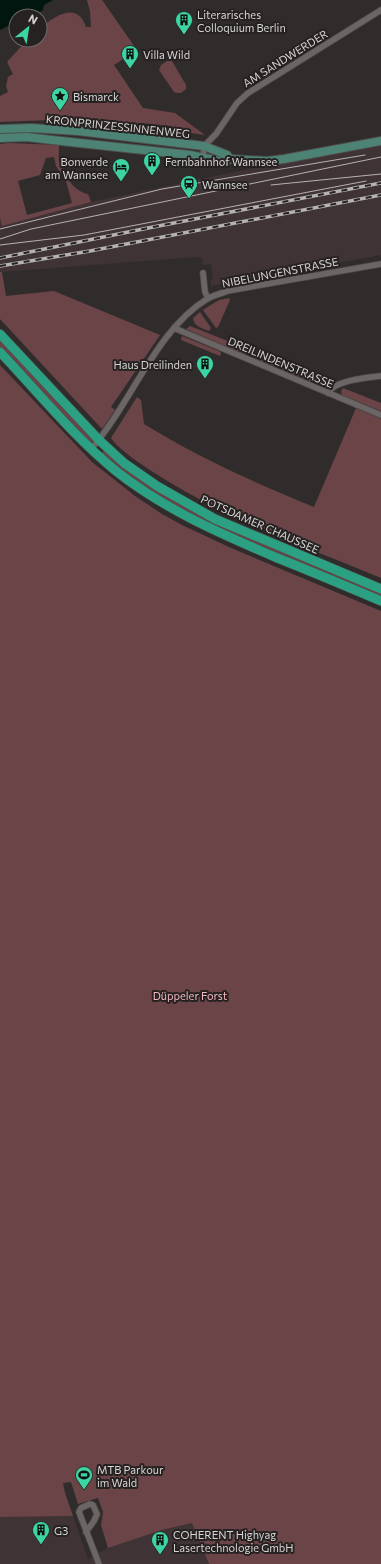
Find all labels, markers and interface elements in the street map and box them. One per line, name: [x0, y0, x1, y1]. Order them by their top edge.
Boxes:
north arrow: [8, 8, 48, 48]
place label: Literarisches Colloquium Berlin: [197, 8, 286, 34]
building icon: Literarisches Colloquium Berlin: [174, 10, 194, 35]
text: N: [26, 11, 40, 27]
street label: AM SANDWERDER: [240, 26, 330, 89]
building icon: Villa Wild: [120, 44, 140, 69]
place label: Villa Wild: [143, 48, 190, 61]
place icon: Bismarck: [50, 86, 70, 111]
place label: Bismarck: [73, 90, 119, 103]
street label: KRONPRINZESSINNENWEG: [45, 112, 191, 140]
building icon: Fernbahnhof Wannsee: [142, 151, 162, 176]
place label: Bonverde am Wannsee: [45, 155, 108, 181]
place label: Fernbahnhof Wannsee: [165, 155, 277, 168]
hotel icon: Bonverde am Wannsee: [111, 157, 131, 182]
station icon: Wannsee: [179, 174, 199, 199]
place label: Wannsee: [202, 178, 248, 191]
street label: NIBELUNGENSTRASSE: [221, 254, 339, 290]
street label: DREILINDENSTRASSE: [226, 334, 336, 390]
building icon: Haus Dreilinden: [195, 354, 215, 379]
place label: Haus Dreilinden: [113, 358, 192, 371]
street label: POTSDAMER CHAUSSEE: [199, 492, 321, 556]
park label: Düppeler Forst: [153, 989, 228, 1002]
place label: MTB Parkour im Wald: [97, 1463, 164, 1489]
sports icon: MTB Parkour im Wald: [74, 1465, 94, 1490]
building icon: G3: [31, 1520, 51, 1545]
place label: G3: [54, 1524, 68, 1537]
place label: COHERENT Highyag Lasertechnologie GmbH: [173, 1528, 294, 1554]
building icon: COHERENT Highyag Lasertechnologie GmbH: [150, 1530, 170, 1555]

